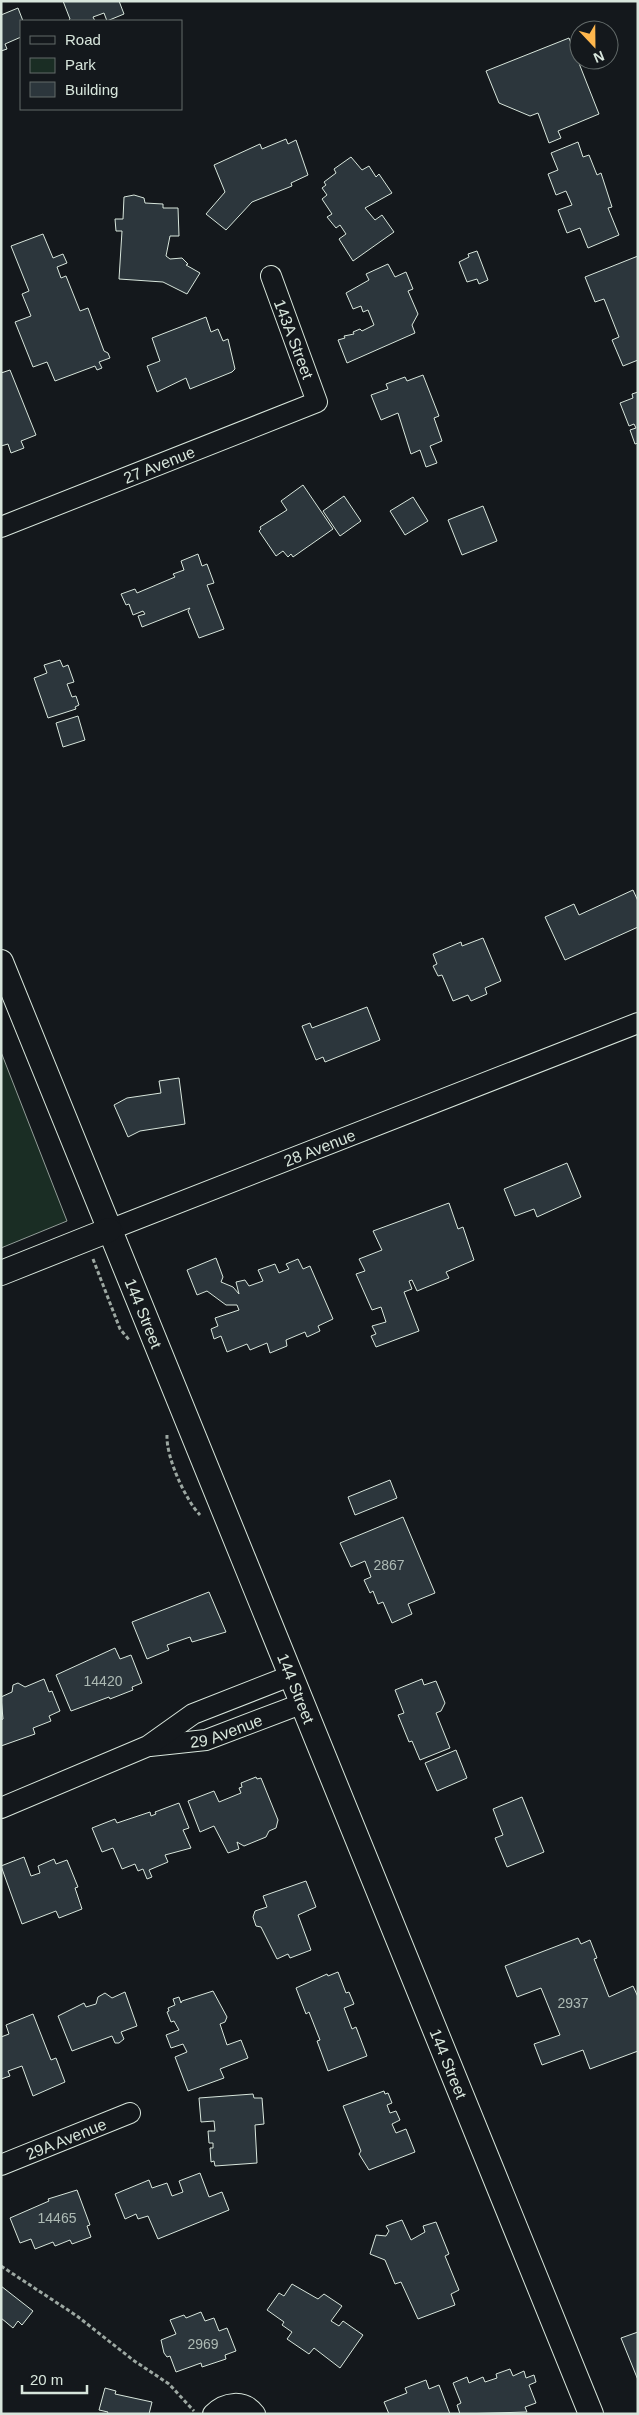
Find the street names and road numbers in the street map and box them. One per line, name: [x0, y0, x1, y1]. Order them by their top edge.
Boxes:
street label: 143A Street: [271, 297, 317, 382]
street label: 27 Avenue: [121, 443, 198, 487]
street label: 28 Avenue: [281, 1126, 358, 1170]
street label: 144 Street: [121, 1276, 165, 1351]
street label: 144 Street: [274, 1651, 318, 1726]
street label: 29 Avenue: [189, 1711, 265, 1751]
street label: 144 Street: [426, 2026, 470, 2102]
street label: 29A Avenue: [23, 2115, 109, 2163]

